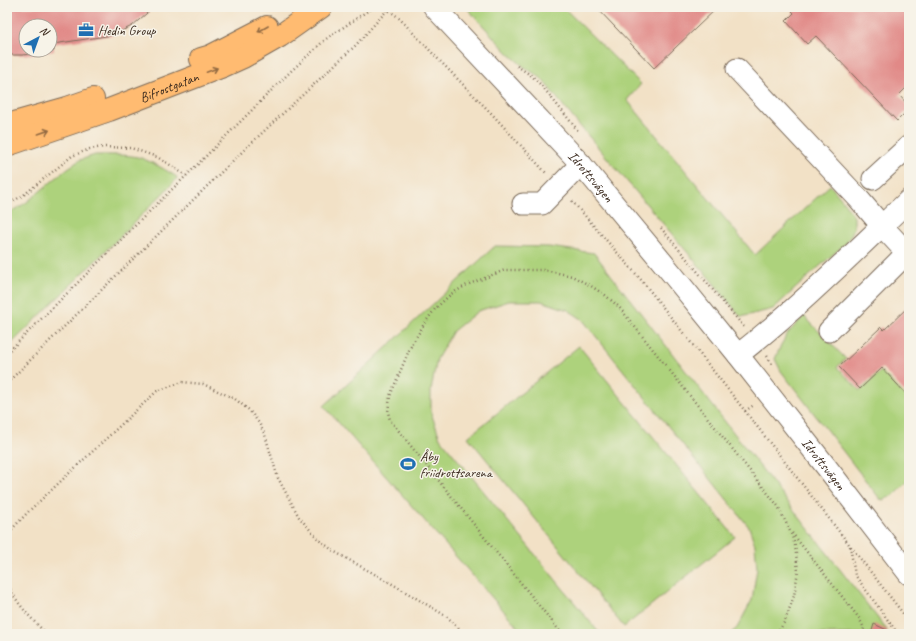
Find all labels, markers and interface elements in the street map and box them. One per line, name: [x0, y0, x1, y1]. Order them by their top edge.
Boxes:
north arrow: [18, 18, 58, 58]
office icon: Hedin Group: [77, 21, 95, 39]
place label: Hedin Group: [98, 22, 156, 39]
text: N: [37, 23, 53, 39]
one-way arrow: [258, 26, 270, 34]
one-way arrow: [206, 66, 218, 74]
street label: Bifrostgatan: [137, 68, 201, 106]
one-way arrow: [37, 128, 49, 136]
street label: Idrottsvägen: [565, 147, 618, 206]
street label: Idrottsvägen: [798, 434, 850, 494]
place label: Åby friidrottsarena: [420, 448, 493, 481]
sports icon: Åby friidrottsarena: [399, 455, 417, 473]

